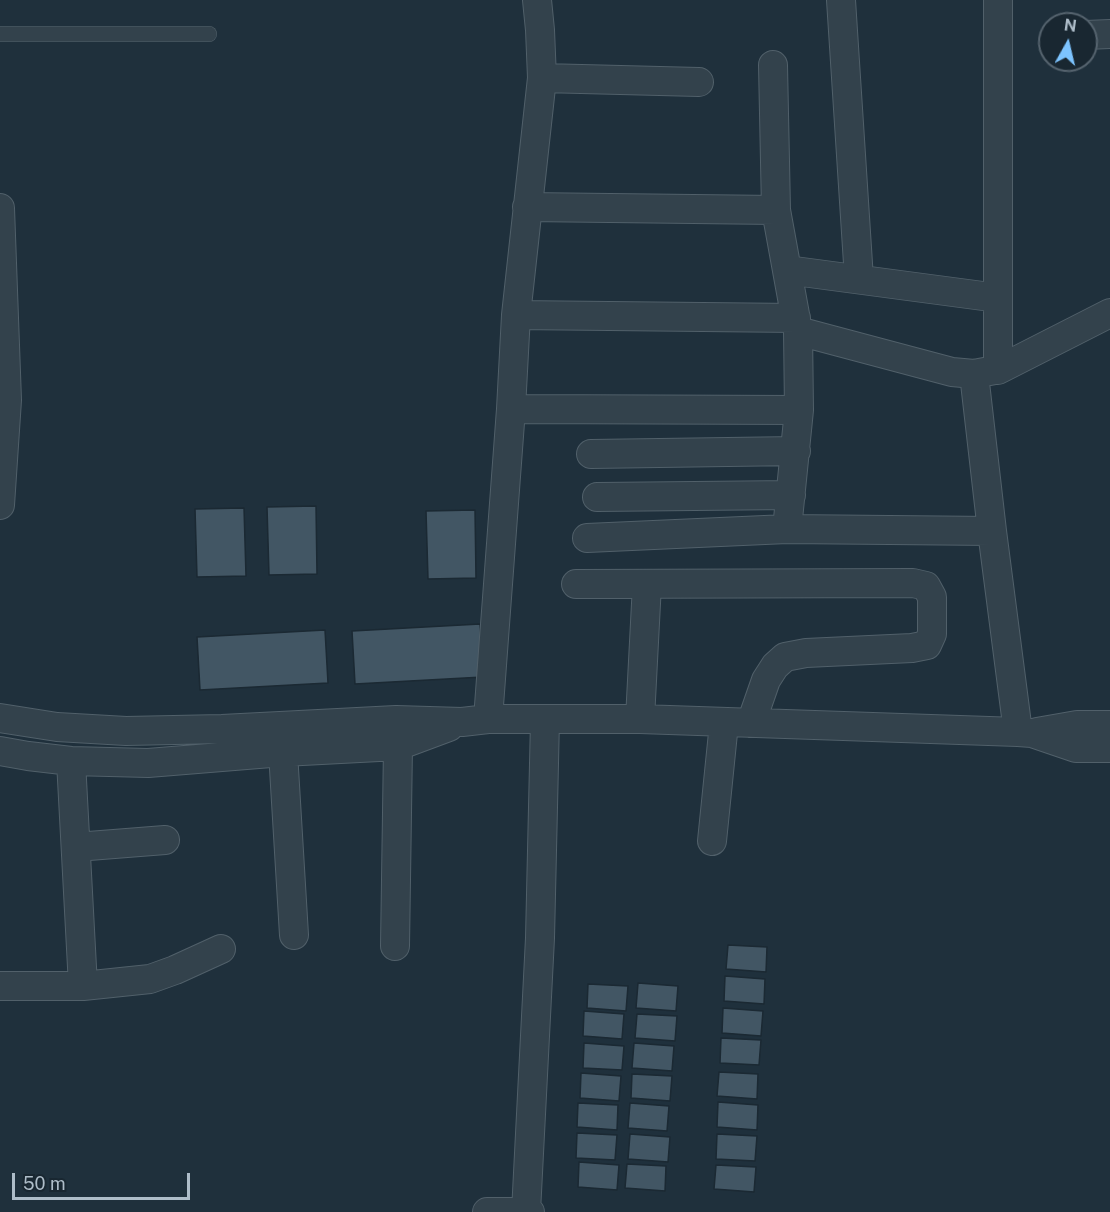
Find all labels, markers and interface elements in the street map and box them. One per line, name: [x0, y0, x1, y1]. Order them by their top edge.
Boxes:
north arrow: [1038, 12, 1098, 72]
text: N: [1063, 15, 1078, 36]
scale bar: [15, 1161, 194, 1199]
text: 50 m: [23, 1173, 66, 1194]

